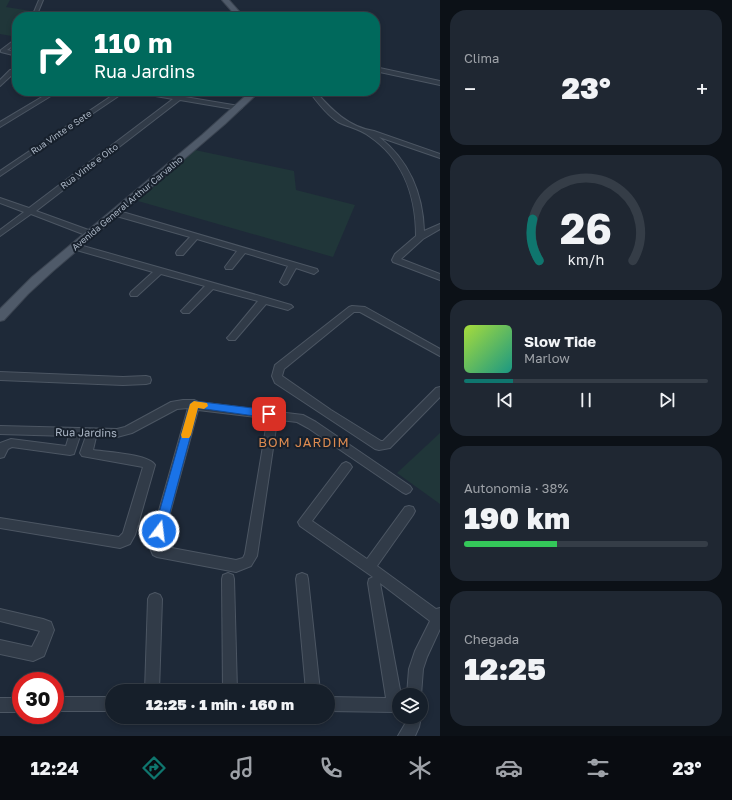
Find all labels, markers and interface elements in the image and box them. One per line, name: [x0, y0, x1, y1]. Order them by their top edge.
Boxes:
text: 110 m: [94, 26, 173, 59]
icon: right: [28, 28, 80, 80]
text: Clima: [464, 50, 499, 66]
text: Rua Jardins: [94, 60, 195, 82]
text: 23°: [561, 70, 611, 106]
text: −: [464, 75, 476, 102]
text: +: [696, 75, 708, 102]
street label: Rua Vinte e Sete: [29, 108, 93, 156]
street label: Rua Vinte e Oito: [58, 141, 120, 191]
street label: Avenida General Arthur Carvalho: [69, 153, 185, 253]
text: 26: [560, 203, 612, 253]
text: km/h: [568, 250, 604, 267]
text: Slow Tide: [524, 332, 596, 350]
text: Marlow: [524, 350, 570, 366]
icon: previous: [494, 389, 516, 411]
icon: pause: [575, 389, 597, 411]
icon: next: [656, 389, 678, 411]
pin: [252, 397, 286, 431]
icon: arrive: [258, 403, 280, 425]
street label: Rua Jardins: [55, 425, 117, 439]
district label: BOM JARDIM: [258, 434, 350, 450]
text: Autonomia · 38%: [464, 480, 568, 496]
text: 190 km: [464, 500, 570, 536]
position arrow: [138, 510, 180, 552]
text: Chegada: [464, 631, 519, 647]
text: 12:25: [464, 651, 546, 687]
speed limit sign: 30: [12, 672, 64, 724]
map controls: [392, 688, 428, 724]
button: layers: [392, 688, 428, 724]
text: 12:25 · 1 min · 160 m: [146, 695, 294, 713]
icon: directions: [140, 754, 168, 782]
icon: music: [228, 754, 256, 782]
icon: phone: [317, 754, 345, 782]
icon: climate: [406, 754, 434, 782]
icon: car: [495, 754, 523, 782]
icon: filters: [584, 754, 612, 782]
text: 12:24: [30, 757, 79, 779]
text: 23°: [673, 757, 702, 779]

